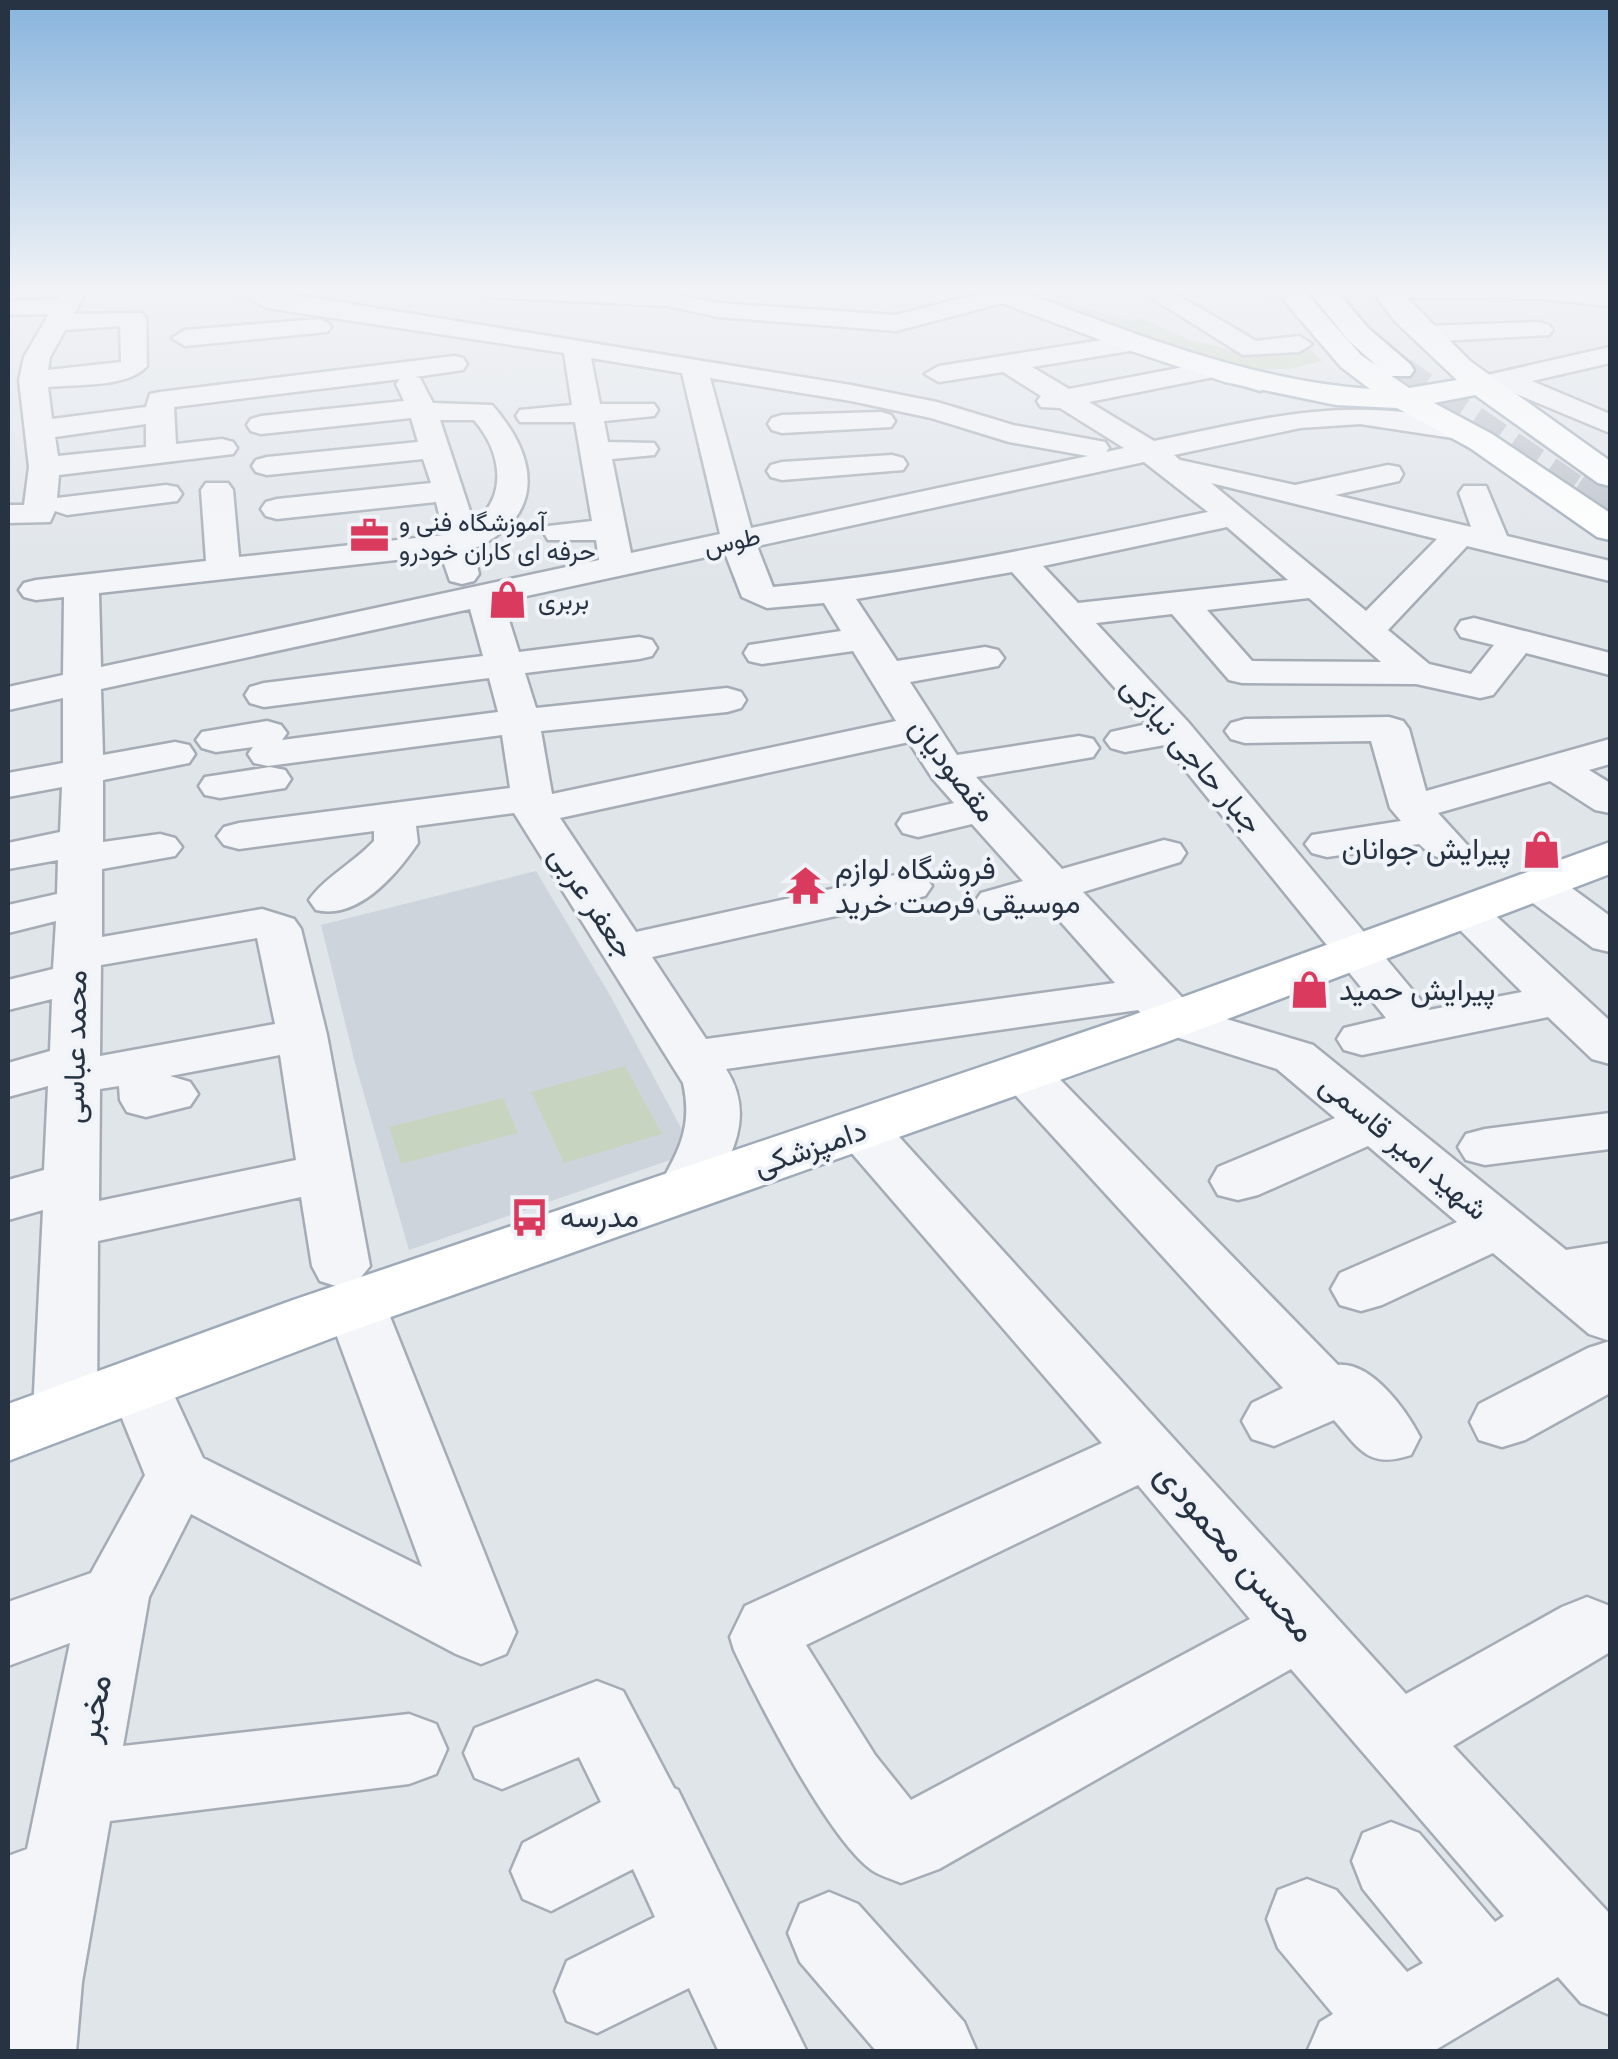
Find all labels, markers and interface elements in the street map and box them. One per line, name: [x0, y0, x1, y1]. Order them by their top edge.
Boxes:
place label: آموزشگاه فنی و حرفه ای کاران خودرو: [399, 508, 596, 567]
office icon: آموزشگاه فنی و حرفه ای کاران خودرو: [348, 515, 390, 557]
street label: طوس: [701, 521, 763, 563]
shop icon: بربری: [487, 579, 529, 621]
place label: بربری: [538, 586, 589, 616]
street label: جبار حاجی نیازکی: [1113, 668, 1271, 842]
street label: مقصودیان: [901, 711, 1005, 829]
shop icon: پیرایش جوانان: [1520, 828, 1562, 870]
place label: پیرایش جوانان: [1342, 831, 1511, 869]
street label: جعفر عربی: [541, 839, 643, 965]
place label: فروشگاه لوازم موسیقی فرصت خرید: [835, 851, 1080, 921]
temple icon: فروشگاه لوازم موسیقی فرصت خرید: [784, 865, 826, 907]
shop icon: پیرایش حمید: [1288, 969, 1330, 1011]
street label: محمد عباسی: [56, 970, 94, 1124]
place label: پیرایش حمید: [1339, 972, 1495, 1010]
street label: شهید امیر قاسمی: [1313, 1066, 1495, 1228]
street label: دامپزشکی: [749, 1112, 872, 1186]
bus stop icon: مدرسه: [509, 1196, 551, 1238]
place label: مدرسه: [560, 1199, 639, 1235]
street label: محسن محمودی: [1146, 1454, 1325, 1651]
street label: مخبر: [67, 1671, 121, 1747]

